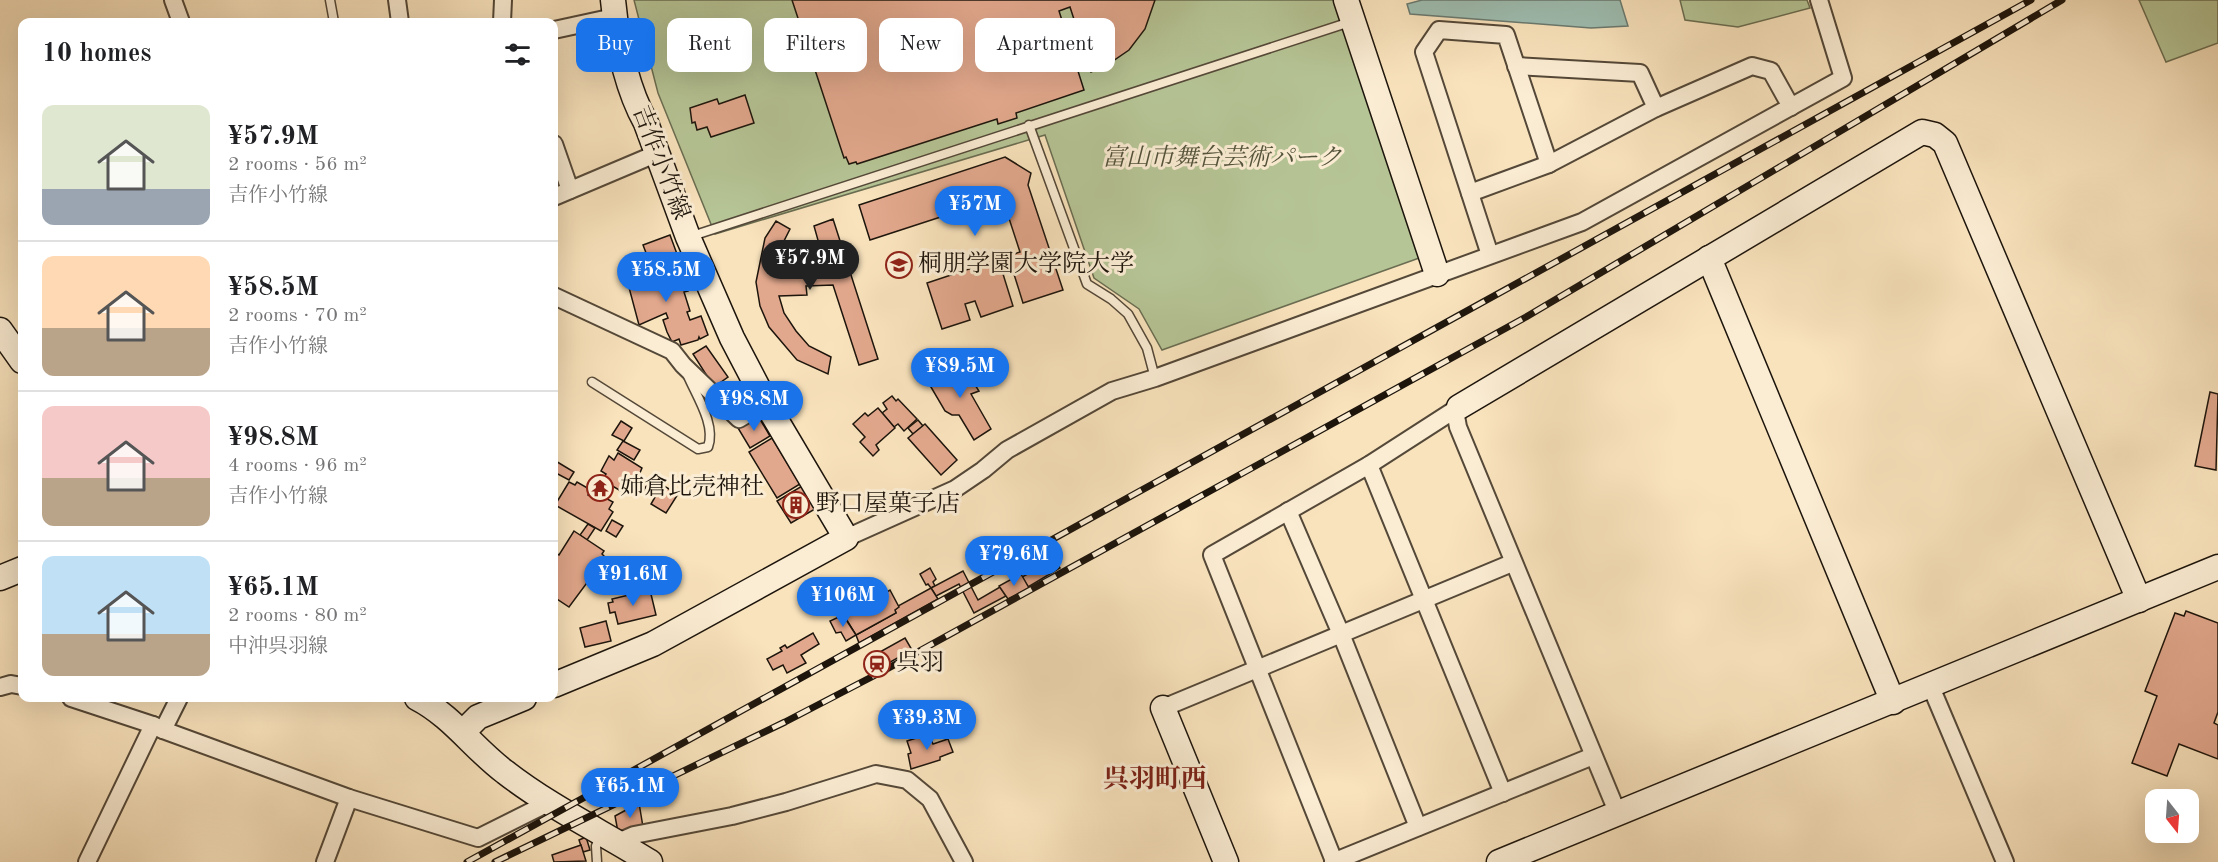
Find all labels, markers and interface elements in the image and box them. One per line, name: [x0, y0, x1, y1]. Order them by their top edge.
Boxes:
chip: Buy: [576, 18, 655, 72]
chip: Rent: [667, 18, 752, 72]
chip: Filters: [764, 18, 867, 72]
chip: New: [879, 18, 963, 72]
chip: Apartment: [975, 18, 1115, 72]
icon: filters: [501, 38, 534, 71]
text: 10 homes: [42, 41, 151, 67]
street label: 吉作小竹線: [627, 102, 696, 223]
text: ¥57.9M: [228, 124, 319, 150]
icon: home: [90, 129, 162, 201]
park label: 富山市舞台芸術パーク: [1102, 144, 1342, 171]
text: 2 rooms · 56 m²: [228, 155, 367, 175]
text: 吉作小竹線: [228, 186, 328, 206]
pin: ¥57M: [939, 186, 1011, 237]
text: ¥57M: [949, 195, 1001, 215]
pin: ¥57.9M: [761, 240, 859, 291]
text: ¥57.9M: [775, 249, 845, 269]
school or university icon: 桐朋学園大学院大学: [884, 250, 914, 280]
place label: 桐朋学園大学院大学: [918, 250, 1134, 277]
pin: ¥58.5M: [617, 252, 715, 303]
text: ¥58.5M: [631, 261, 701, 281]
text: ¥58.5M: [228, 275, 319, 301]
icon: home: [90, 280, 162, 352]
text: 2 rooms · 70 m²: [228, 306, 367, 326]
text: 吉作小竹線: [228, 337, 328, 357]
pin: ¥89.5M: [911, 348, 1009, 399]
text: ¥89.5M: [925, 357, 995, 377]
pin: ¥98.8M: [705, 381, 803, 432]
text: ¥98.8M: [719, 390, 789, 410]
text: ¥98.8M: [228, 425, 319, 451]
icon: home: [90, 430, 162, 502]
text: 4 rooms · 96 m²: [228, 456, 367, 476]
temple icon: 姉倉比売神社: [585, 473, 615, 503]
place label: 姉倉比売神社: [620, 473, 764, 500]
text: 吉作小竹線: [228, 487, 328, 507]
building icon: 野口屋菓子店: [781, 490, 811, 520]
place label: 野口屋菓子店: [816, 490, 960, 517]
pin: ¥79.6M: [965, 536, 1063, 587]
text: ¥79.6M: [979, 545, 1049, 565]
pin: ¥91.6M: [584, 556, 682, 607]
text: ¥91.6M: [598, 565, 668, 585]
text: ¥65.1M: [228, 575, 319, 601]
pin: ¥106M: [801, 577, 885, 628]
icon: home: [90, 580, 162, 652]
text: ¥106M: [811, 586, 875, 606]
text: 2 rooms · 80 m²: [228, 606, 367, 626]
text: 中沖呉羽線: [228, 637, 328, 657]
station icon: 呉羽: [862, 649, 892, 679]
place label: 呉羽: [896, 650, 944, 676]
pin: ¥39.3M: [878, 700, 976, 751]
text: ¥39.3M: [892, 709, 962, 729]
district label: 呉羽町西: [1103, 765, 1207, 793]
pin: ¥65.1M: [581, 768, 679, 819]
text: ¥65.1M: [595, 777, 665, 797]
north arrow: [2145, 789, 2199, 843]
map controls: [2145, 789, 2199, 843]

